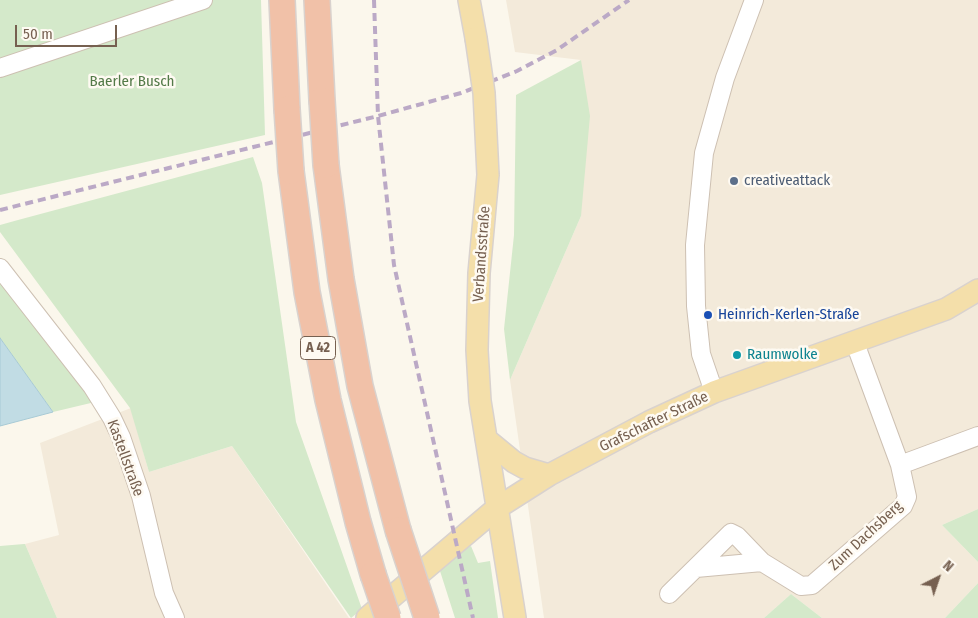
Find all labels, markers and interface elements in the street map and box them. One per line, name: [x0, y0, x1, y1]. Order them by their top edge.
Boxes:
scale bar: [18, 15, 120, 47]
text: 50 m: [23, 25, 53, 43]
park label: Baerler Busch: [89, 73, 175, 91]
place label: creativeattack: [744, 172, 830, 190]
marker: creativeattack: [728, 175, 740, 187]
street label: Verbandsstraße: [470, 205, 494, 303]
place label: Heinrich-Kerlen-Straße: [718, 306, 859, 324]
marker: Heinrich-Kerlen-Straße: [702, 309, 714, 321]
road number: A 42: [300, 336, 336, 359]
place label: Raumwolke: [747, 346, 818, 364]
marker: Raumwolke: [731, 349, 743, 361]
street label: Grafschafter Straße: [597, 388, 711, 456]
street label: Kastellstraße: [103, 417, 147, 499]
street label: Zum Dachsberg: [826, 497, 906, 575]
north arrow: [913, 553, 963, 603]
text: N: [939, 557, 957, 575]

